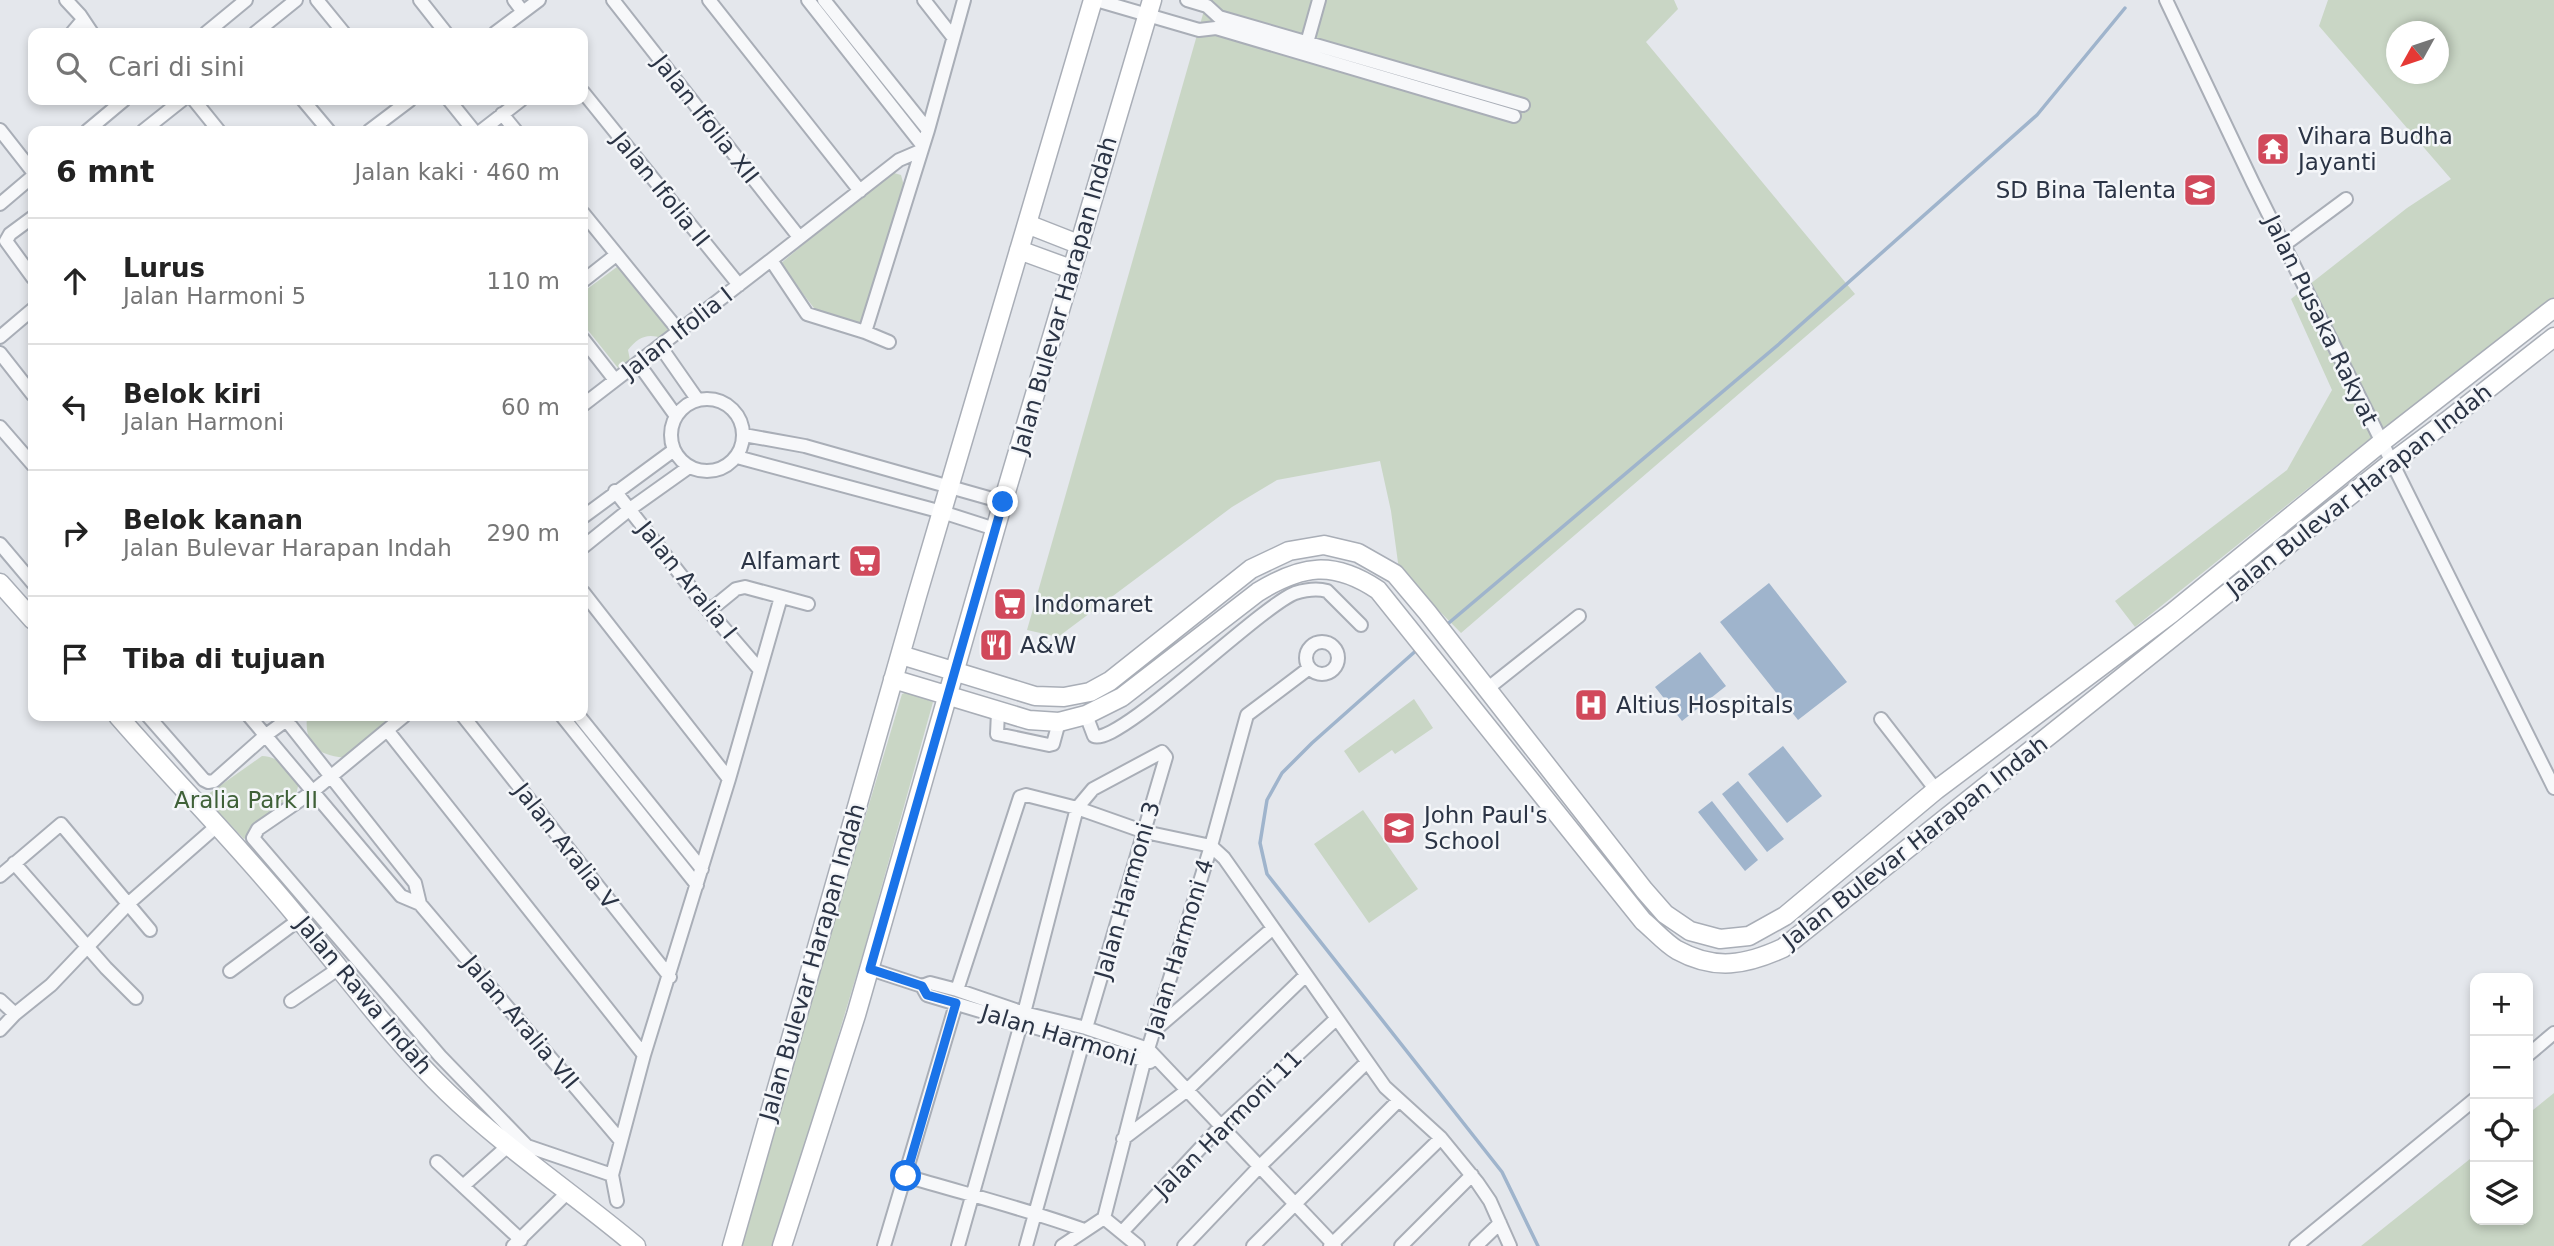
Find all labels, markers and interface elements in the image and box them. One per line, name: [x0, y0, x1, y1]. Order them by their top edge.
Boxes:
north arrow: [2386, 21, 2449, 84]
search box: [28, 28, 588, 105]
icon: search: [52, 48, 90, 86]
street label: Jalan Ifolia XII: [647, 48, 764, 188]
text: Cari di sini: [108, 52, 245, 82]
place label: Vihara Budha Jayanti: [2296, 123, 2453, 175]
street label: Jalan Ifolia II: [606, 125, 715, 252]
temple icon: Vihara Budha Jayanti: [2254, 130, 2292, 168]
street label: Jalan Bulevar Harapan Indah: [1006, 133, 1122, 459]
text: 6 mnt: [56, 154, 154, 189]
text: Jalan kaki · 460 m: [354, 159, 560, 185]
school or university icon: SD Bina Talenta: [2181, 171, 2219, 209]
place label: SD Bina Talenta: [1996, 177, 2176, 203]
street label: Jalan Pusaka Rakyat: [2258, 209, 2383, 429]
text: Lurus: [123, 253, 205, 283]
icon: ahead: [56, 262, 94, 300]
text: 110 m: [486, 268, 560, 294]
street label: Jalan Ifolia I: [615, 282, 737, 385]
text: Jalan Harmoni 5: [123, 283, 306, 309]
text: Belok kiri: [123, 379, 262, 409]
street label: Jalan Bulevar Harapan Indah: [2220, 379, 2497, 603]
icon: left: [56, 388, 94, 426]
text: 60 m: [501, 394, 560, 420]
text: Jalan Harmoni: [123, 409, 284, 435]
route end: [987, 486, 1018, 517]
text: Belok kanan: [123, 505, 303, 535]
icon: right: [56, 514, 94, 552]
street label: Jalan Aralia I: [630, 514, 742, 644]
text: 290 m: [486, 520, 560, 546]
text: Jalan Bulevar Harapan Indah: [123, 535, 452, 561]
supermarket icon: Alfamart: [846, 542, 884, 580]
place label: Alfamart: [741, 548, 840, 574]
supermarket icon: Indomaret: [991, 585, 1029, 623]
place label: Indomaret: [1034, 591, 1153, 617]
restaurant icon: A&W: [977, 626, 1015, 664]
place label: A&W: [1020, 632, 1076, 658]
icon: arrive: [56, 640, 94, 678]
text: Tiba di tujuan: [123, 644, 326, 674]
hospital icon: Altius Hospitals: [1572, 686, 1610, 724]
place label: Altius Hospitals: [1616, 692, 1793, 718]
street label: Jalan Bulevar Harapan Indah: [1776, 731, 2053, 955]
street label: Jalan Aralia V: [508, 776, 623, 914]
park label: Aralia Park II: [174, 787, 318, 813]
street label: Jalan Harmoni 3: [1089, 798, 1165, 984]
street label: Jalan Bulevar Harapan Indah: [754, 800, 870, 1126]
place label: John Paul's School: [1422, 802, 1548, 854]
school or university icon: John Paul's School: [1380, 809, 1418, 847]
street label: Jalan Harmoni 4: [1139, 856, 1218, 1040]
street label: Jalan Rawa Indah: [289, 909, 437, 1079]
street label: Jalan Aralia VII: [456, 949, 584, 1094]
map controls: [2470, 973, 2533, 1225]
button: +: [2470, 973, 2533, 1036]
street label: Jalan Harmoni: [976, 998, 1140, 1071]
button: −: [2470, 1036, 2533, 1099]
street label: Jalan Harmoni 11: [1147, 1045, 1307, 1205]
button: locate: [2470, 1099, 2533, 1162]
route start: [890, 1160, 921, 1191]
button: layers: [2470, 1162, 2533, 1225]

